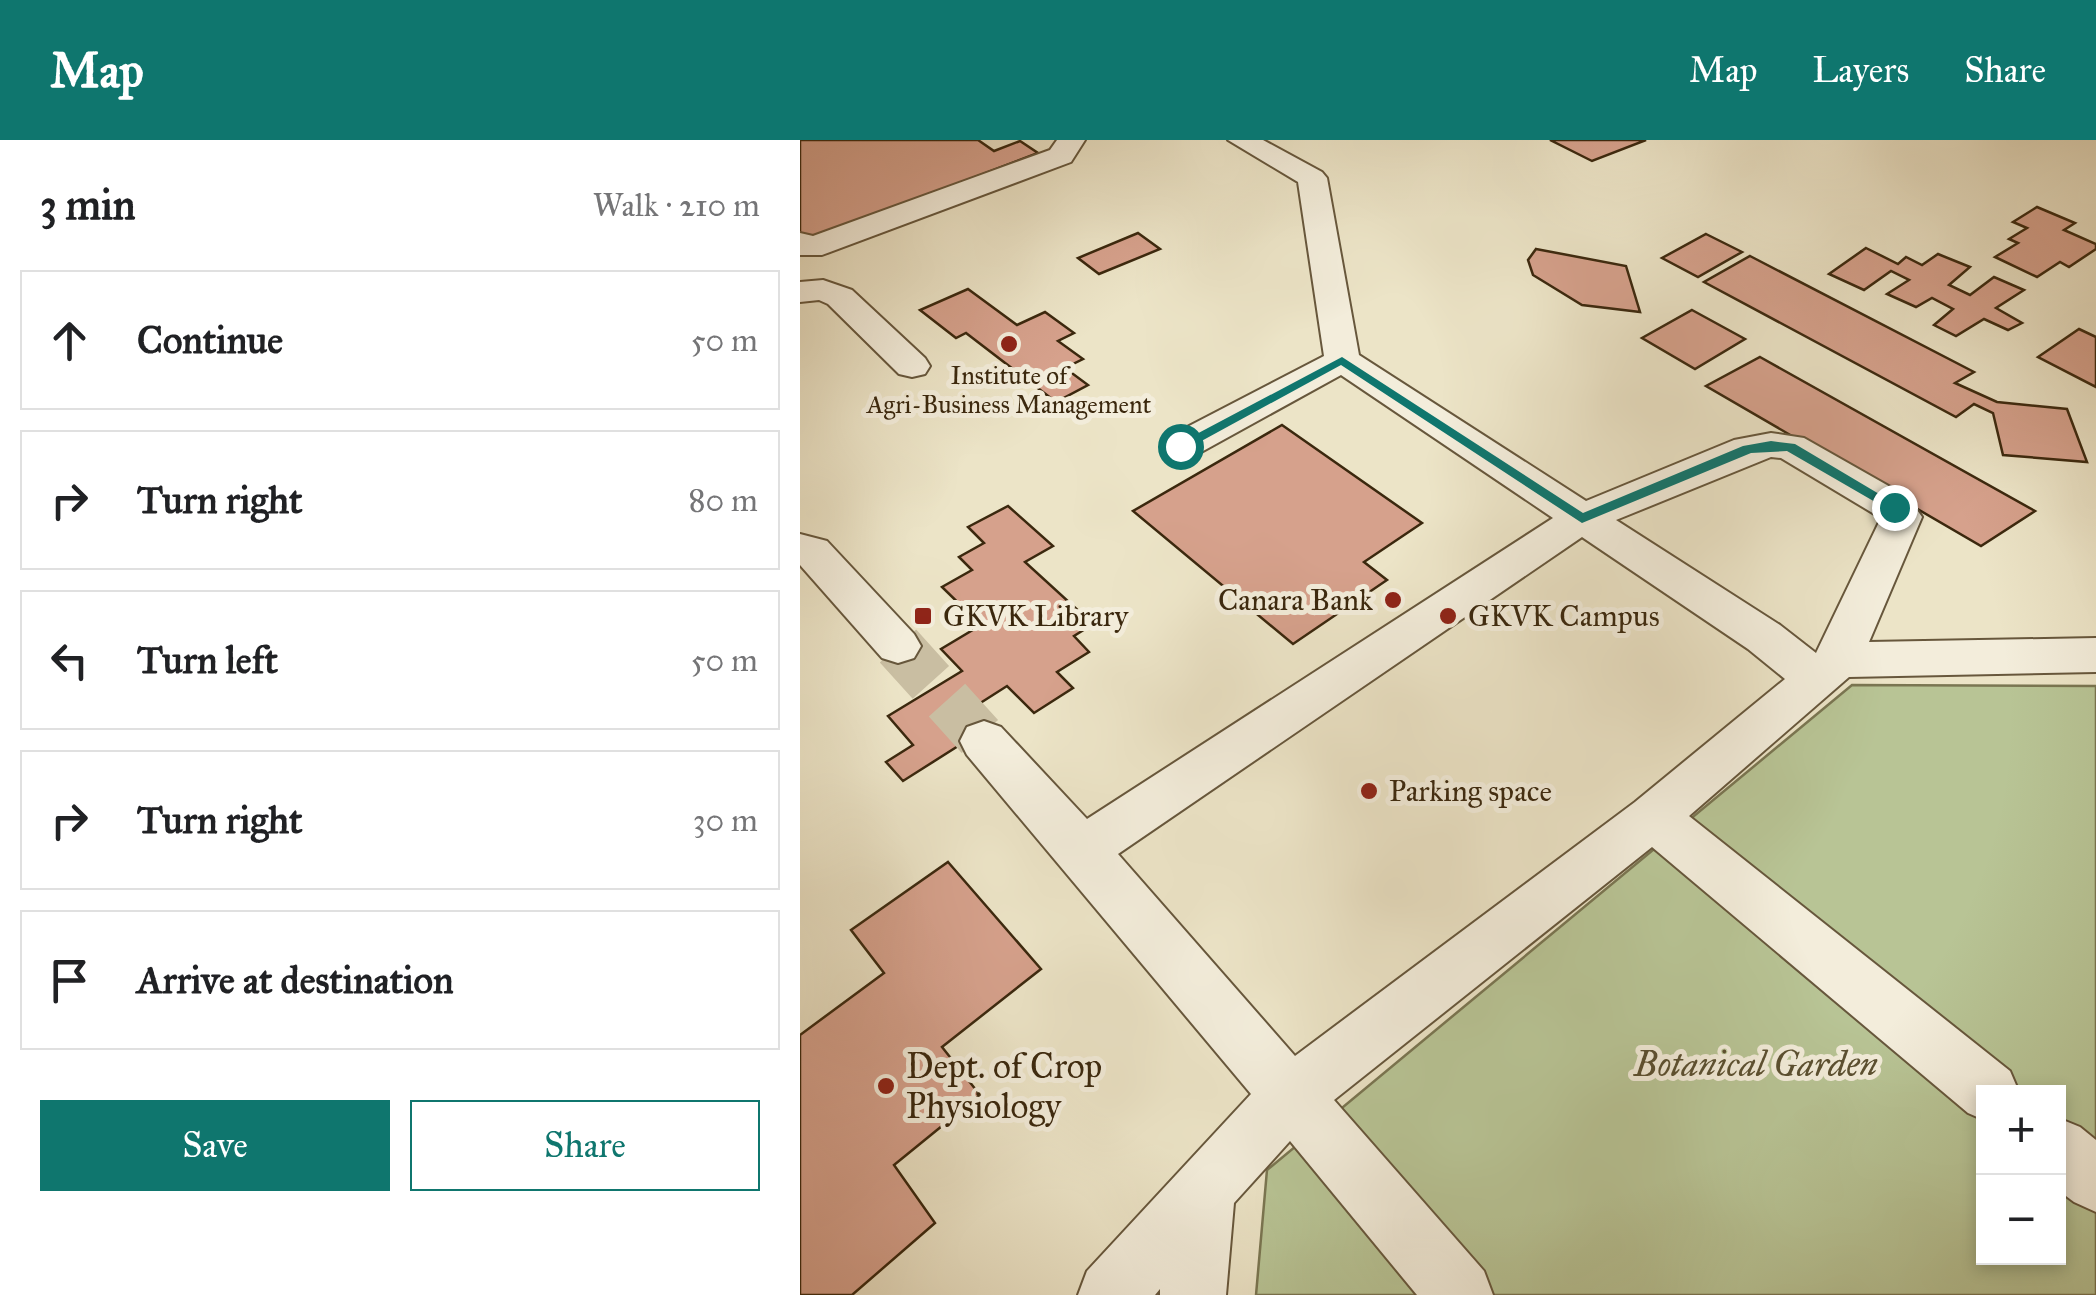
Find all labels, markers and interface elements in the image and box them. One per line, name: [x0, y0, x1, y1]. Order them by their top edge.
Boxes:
text: Map: [50, 41, 144, 100]
text: Map: [1689, 49, 1757, 92]
text: Layers: [1812, 49, 1909, 92]
text: Share: [1964, 49, 2046, 92]
text: 3 min: [40, 179, 135, 231]
text: Walk · 210 m: [593, 186, 760, 225]
icon: ahead: [42, 313, 97, 368]
text: Continue: [137, 317, 283, 363]
text: 50 m: [691, 321, 758, 360]
marker: Institute of Agri-Business Management: [998, 333, 1020, 355]
place label: Institute of Agri-Business Management: [866, 360, 1151, 420]
route start: [1158, 424, 1204, 470]
icon: right: [42, 473, 97, 528]
text: Turn right: [137, 477, 303, 523]
text: 80 m: [689, 481, 758, 520]
route end: [1872, 485, 1918, 531]
place label: Canara Bank: [1218, 582, 1373, 618]
marker: Canara Bank: [1382, 589, 1404, 611]
place label: GKVK Library: [943, 598, 1129, 634]
place label: GKVK Campus: [1468, 598, 1660, 634]
marker: GKVK Library: [912, 605, 934, 627]
marker: GKVK Campus: [1437, 605, 1459, 627]
icon: left: [42, 633, 97, 688]
text: Turn left: [137, 637, 278, 683]
text: 50 m: [691, 641, 758, 680]
place label: Parking space: [1389, 773, 1552, 809]
marker: Parking space: [1358, 780, 1380, 802]
icon: right: [42, 793, 97, 848]
text: Turn right: [137, 797, 303, 843]
text: 30 m: [693, 801, 758, 840]
icon: arrive: [42, 953, 97, 1008]
text: Arrive at destination: [137, 957, 454, 1003]
park label: Botanical Garden: [1632, 1043, 1878, 1086]
place label: Dept. of Crop Physiology: [906, 1045, 1102, 1128]
marker: Dept. of Crop Physiology: [875, 1075, 897, 1097]
map controls: [1976, 1085, 2066, 1265]
button: +: [1976, 1085, 2066, 1175]
button: Save: [40, 1100, 390, 1191]
button: Share: [410, 1100, 760, 1191]
button: −: [1976, 1175, 2066, 1265]

